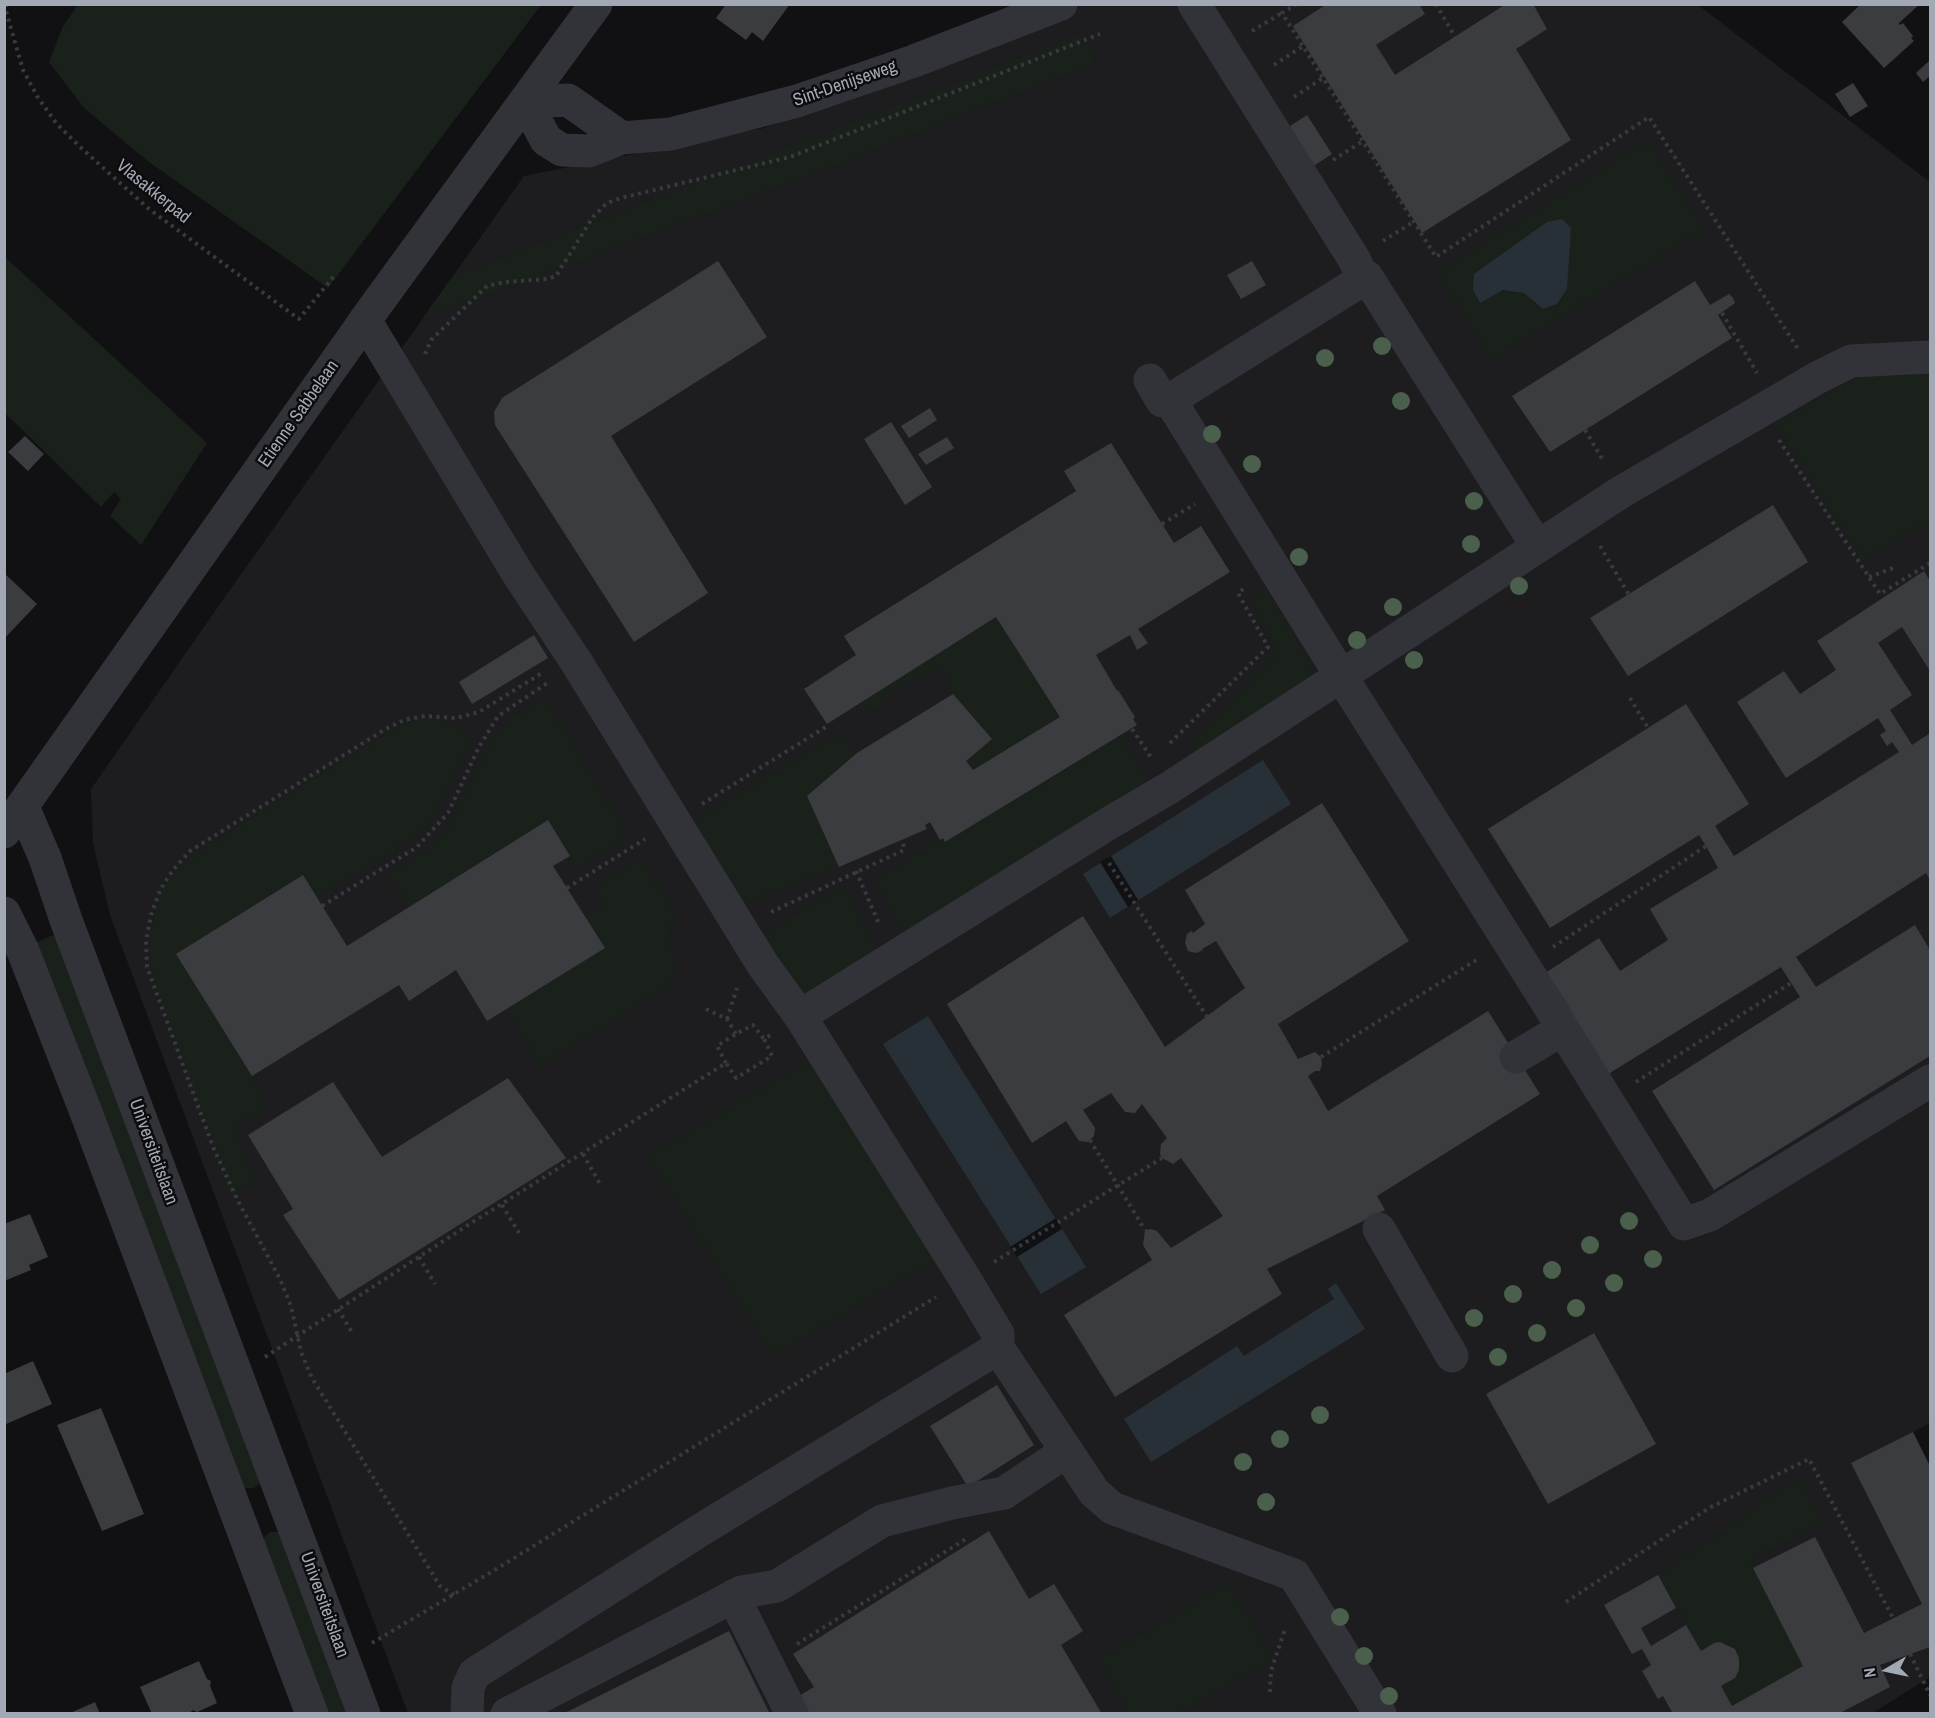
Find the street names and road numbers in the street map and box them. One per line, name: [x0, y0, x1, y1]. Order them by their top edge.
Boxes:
street label: Sint-Denijseweg: [790, 56, 900, 112]
street label: Vlasakkerpad: [111, 155, 195, 229]
street label: Etienne Sabbelaan: [254, 356, 344, 472]
street label: Universiteitslaan: [124, 1096, 182, 1208]
street label: Universiteitslaan: [295, 1549, 353, 1661]

